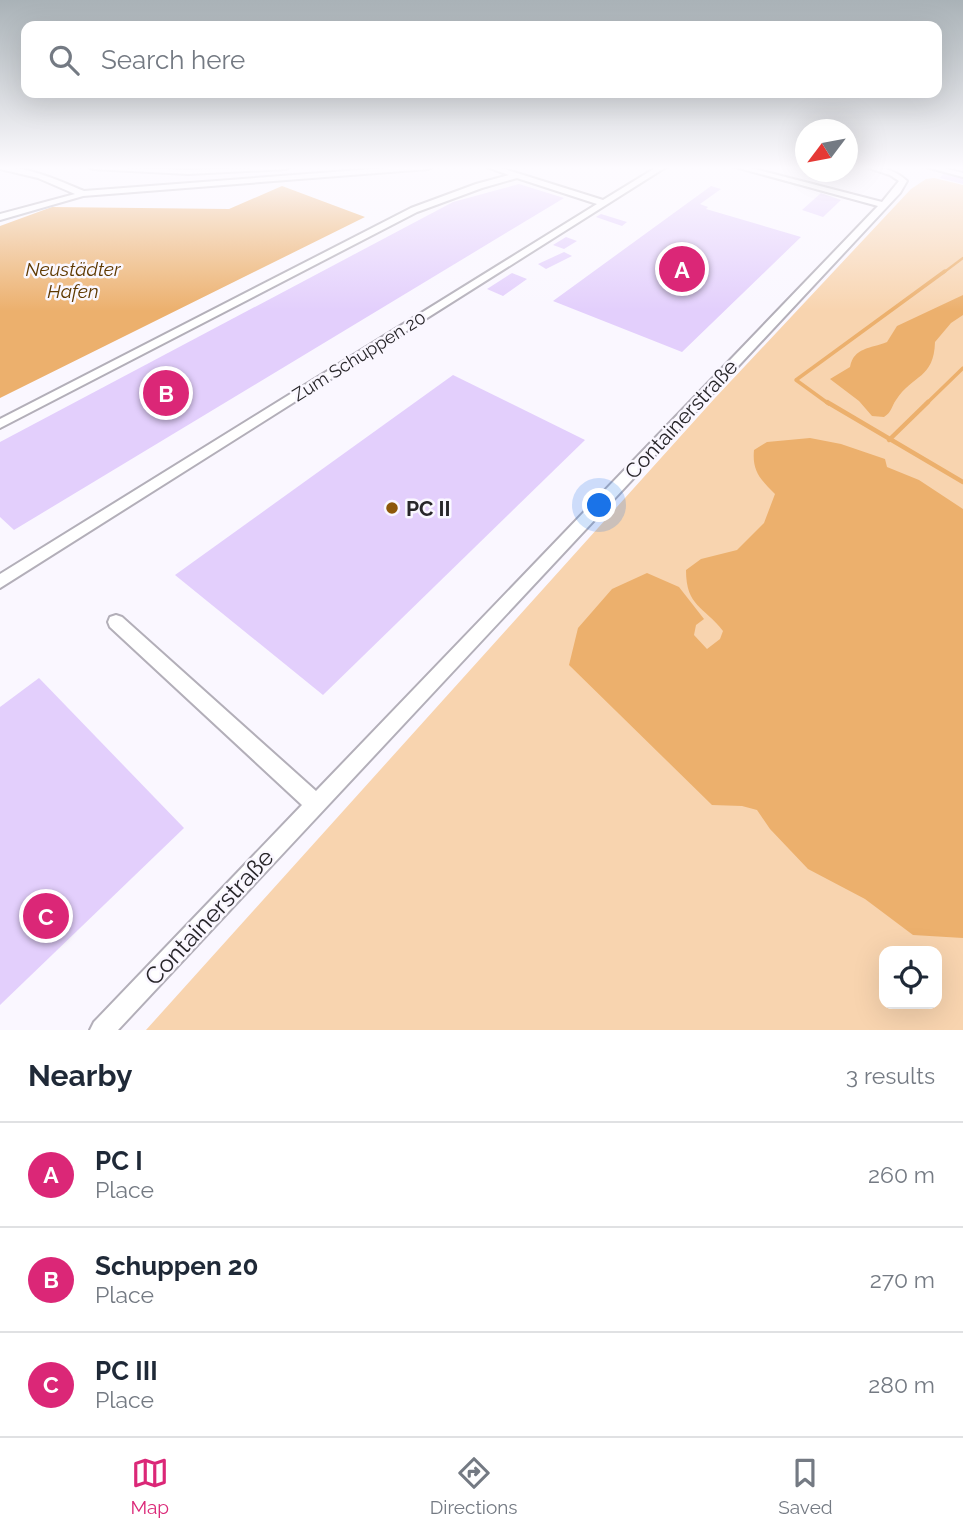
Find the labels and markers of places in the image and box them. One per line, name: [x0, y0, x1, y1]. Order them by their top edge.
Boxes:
pin: A: [659, 243, 705, 295]
pin: B: [143, 367, 189, 419]
place label: PC II: [406, 496, 451, 521]
marker: PC II: [384, 500, 400, 516]
pin: C: [23, 890, 69, 942]

